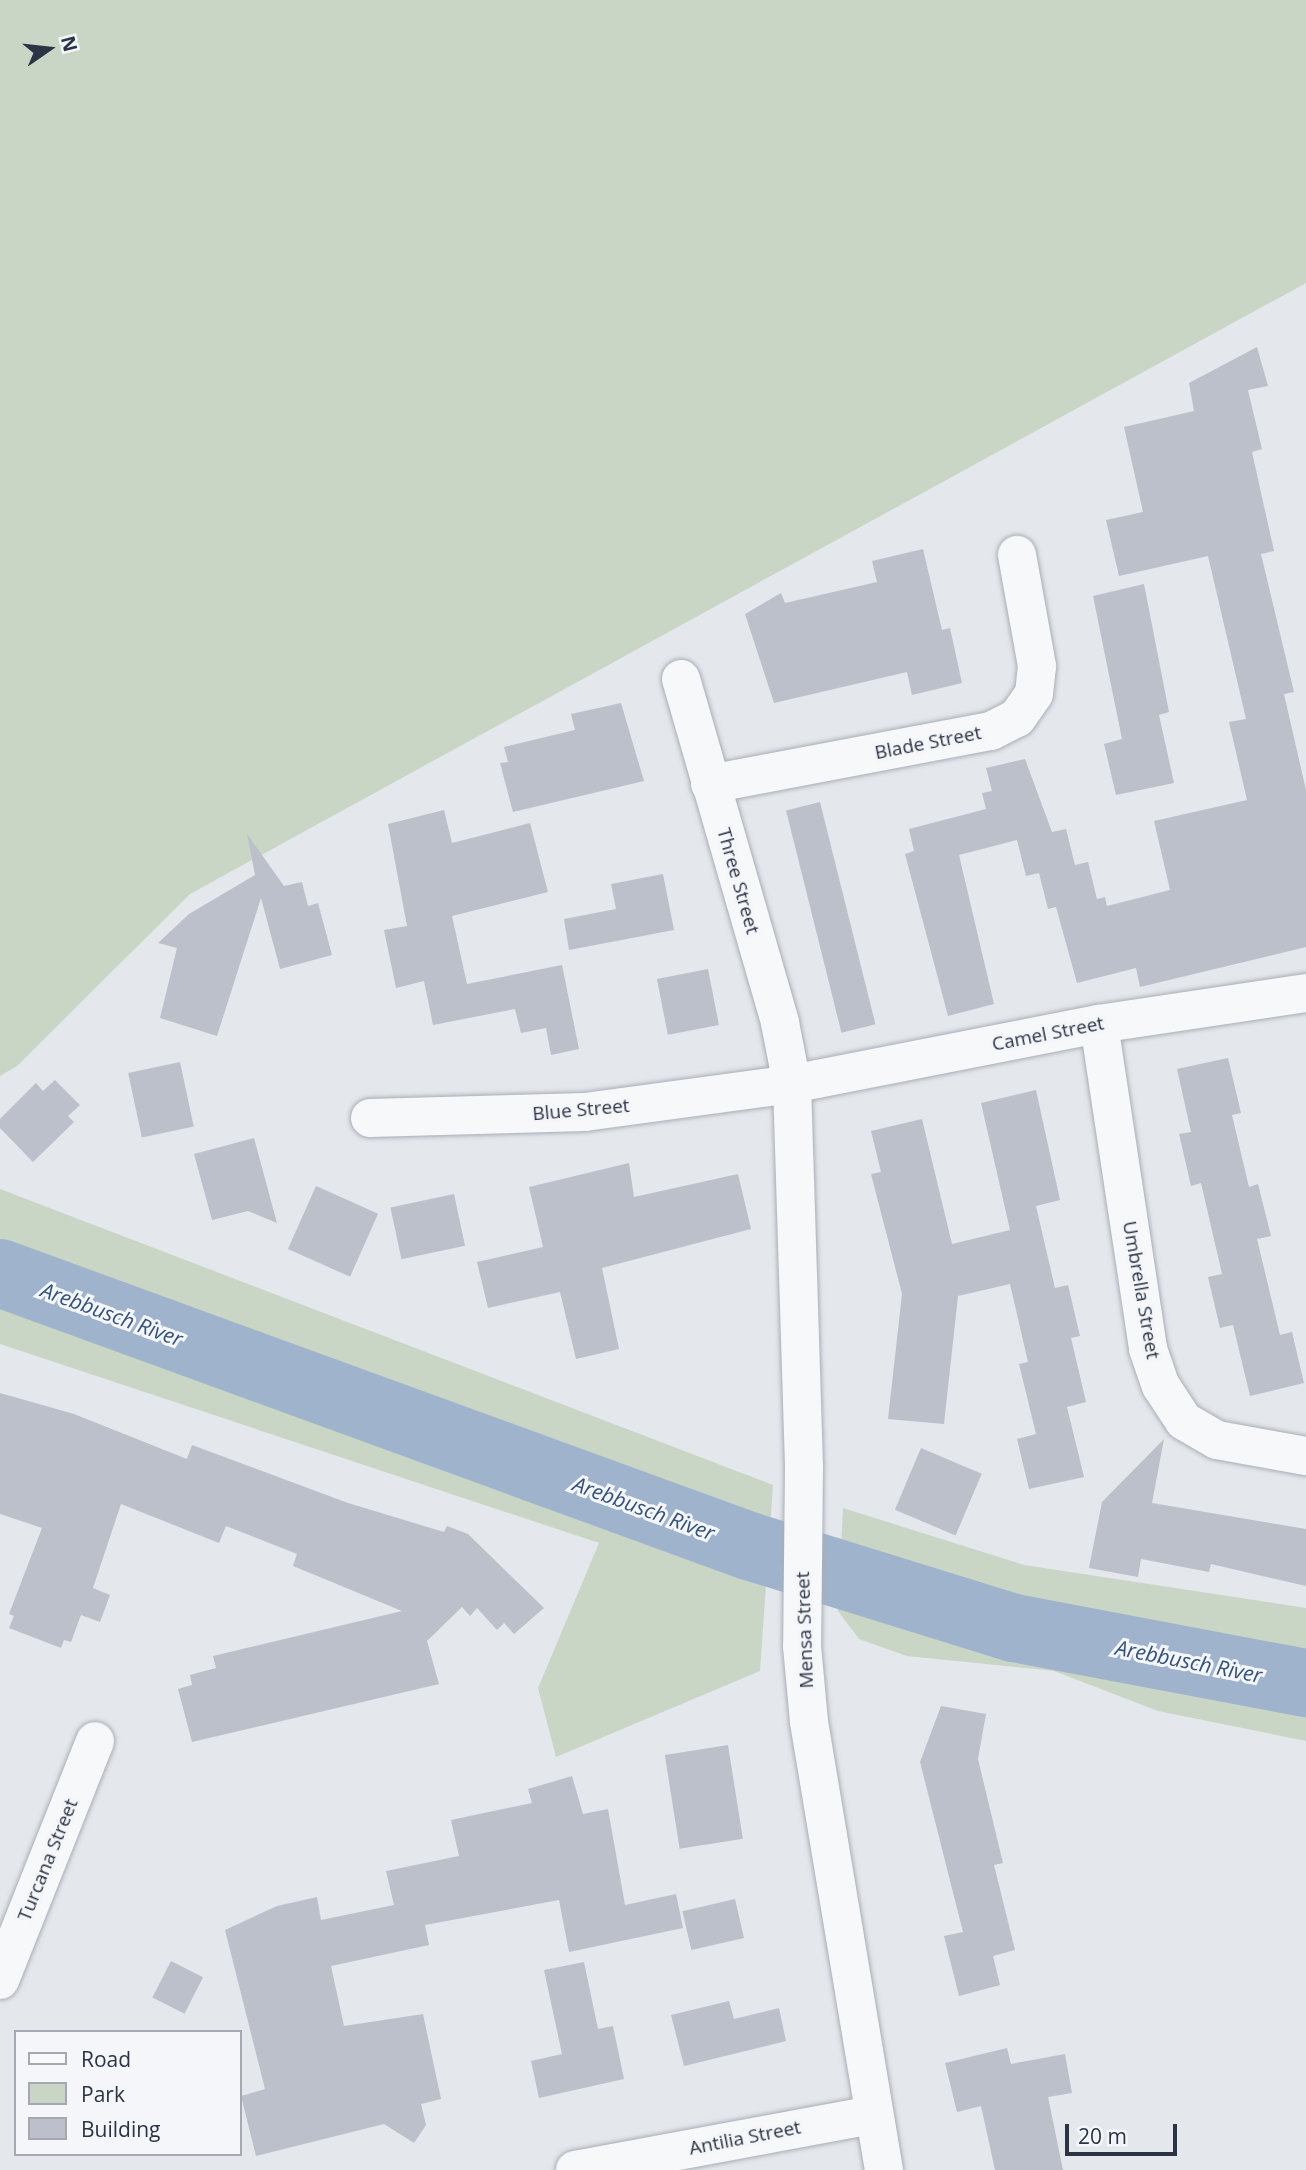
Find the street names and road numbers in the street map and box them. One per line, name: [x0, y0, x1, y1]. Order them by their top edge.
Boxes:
street label: Blade Street: [873, 722, 983, 764]
street label: Three Street: [712, 825, 764, 937]
street label: Camel Street: [990, 1012, 1106, 1056]
street label: Blue Street: [531, 1094, 631, 1126]
street label: Umbrella Street: [1118, 1219, 1164, 1361]
street label: Mensa Street: [792, 1571, 818, 1689]
street label: Turcana Street: [13, 1796, 83, 1924]
street label: Antilia Street: [687, 2116, 803, 2160]

